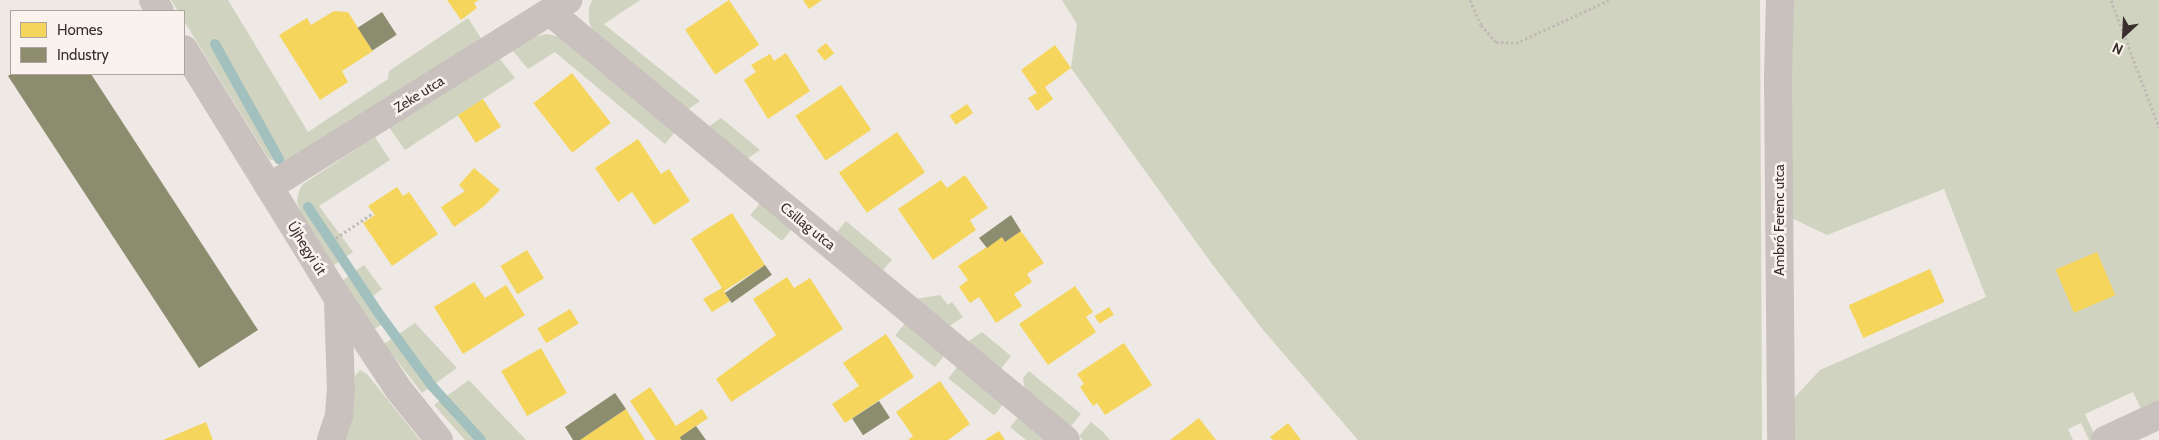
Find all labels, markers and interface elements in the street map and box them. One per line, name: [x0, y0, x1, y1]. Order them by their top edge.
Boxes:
legend: [10, 10, 185, 75]
north arrow: [2099, 10, 2149, 60]
text: Homes: [57, 21, 103, 39]
text: N: [2109, 38, 2126, 59]
text: Industry: [57, 46, 109, 64]
street label: Zeke utca: [391, 72, 447, 116]
street label: Ambró Ferenc utca: [1771, 164, 1787, 276]
street label: Csillag utca: [777, 199, 839, 253]
street label: Újhegyi út: [284, 218, 330, 278]

